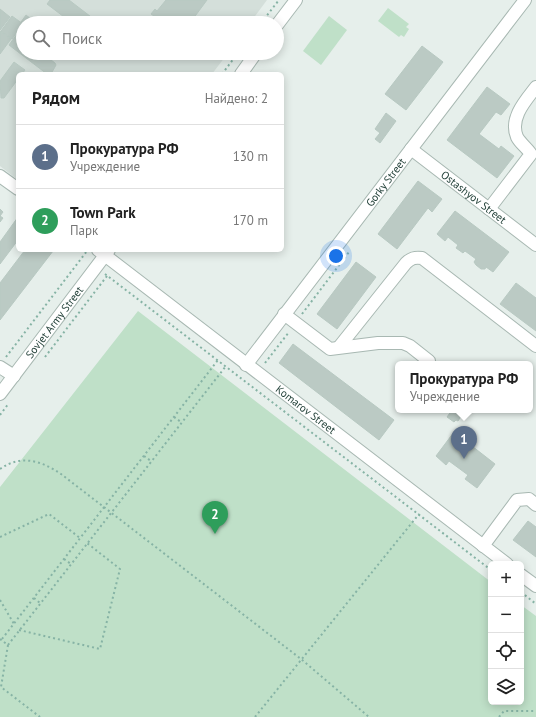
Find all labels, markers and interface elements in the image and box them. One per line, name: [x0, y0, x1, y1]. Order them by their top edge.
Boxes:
search box: [16, 16, 284, 60]
icon: search: [30, 27, 52, 49]
text: Поиск: [62, 29, 102, 48]
text: Рядом: [32, 87, 80, 109]
text: Найдено: 2: [205, 90, 268, 107]
text: Прокуратура РФ: [70, 139, 179, 158]
text: 1: [41, 148, 49, 165]
text: 130 m: [233, 148, 268, 165]
street label: Gorky Street: [363, 155, 409, 209]
text: Учреждение: [70, 158, 140, 175]
street label: Ostashyov Street: [438, 168, 509, 227]
text: Town Park: [70, 203, 136, 222]
text: 2: [41, 212, 49, 229]
text: 170 m: [233, 212, 268, 229]
text: Парк: [70, 222, 98, 239]
your location: [326, 246, 346, 266]
street label: Sovjet Army Street: [23, 283, 86, 361]
popup: [395, 361, 533, 413]
text: Прокуратура РФ: [410, 369, 518, 388]
street label: Komarov Street: [273, 382, 339, 437]
text: Учреждение: [410, 388, 480, 405]
pin: 1: [451, 426, 477, 459]
pin: 2: [202, 501, 228, 534]
map controls: [488, 561, 524, 705]
button: +: [488, 561, 524, 597]
button: −: [488, 597, 524, 633]
button: locate: [488, 633, 524, 669]
button: layers: [488, 669, 524, 705]

